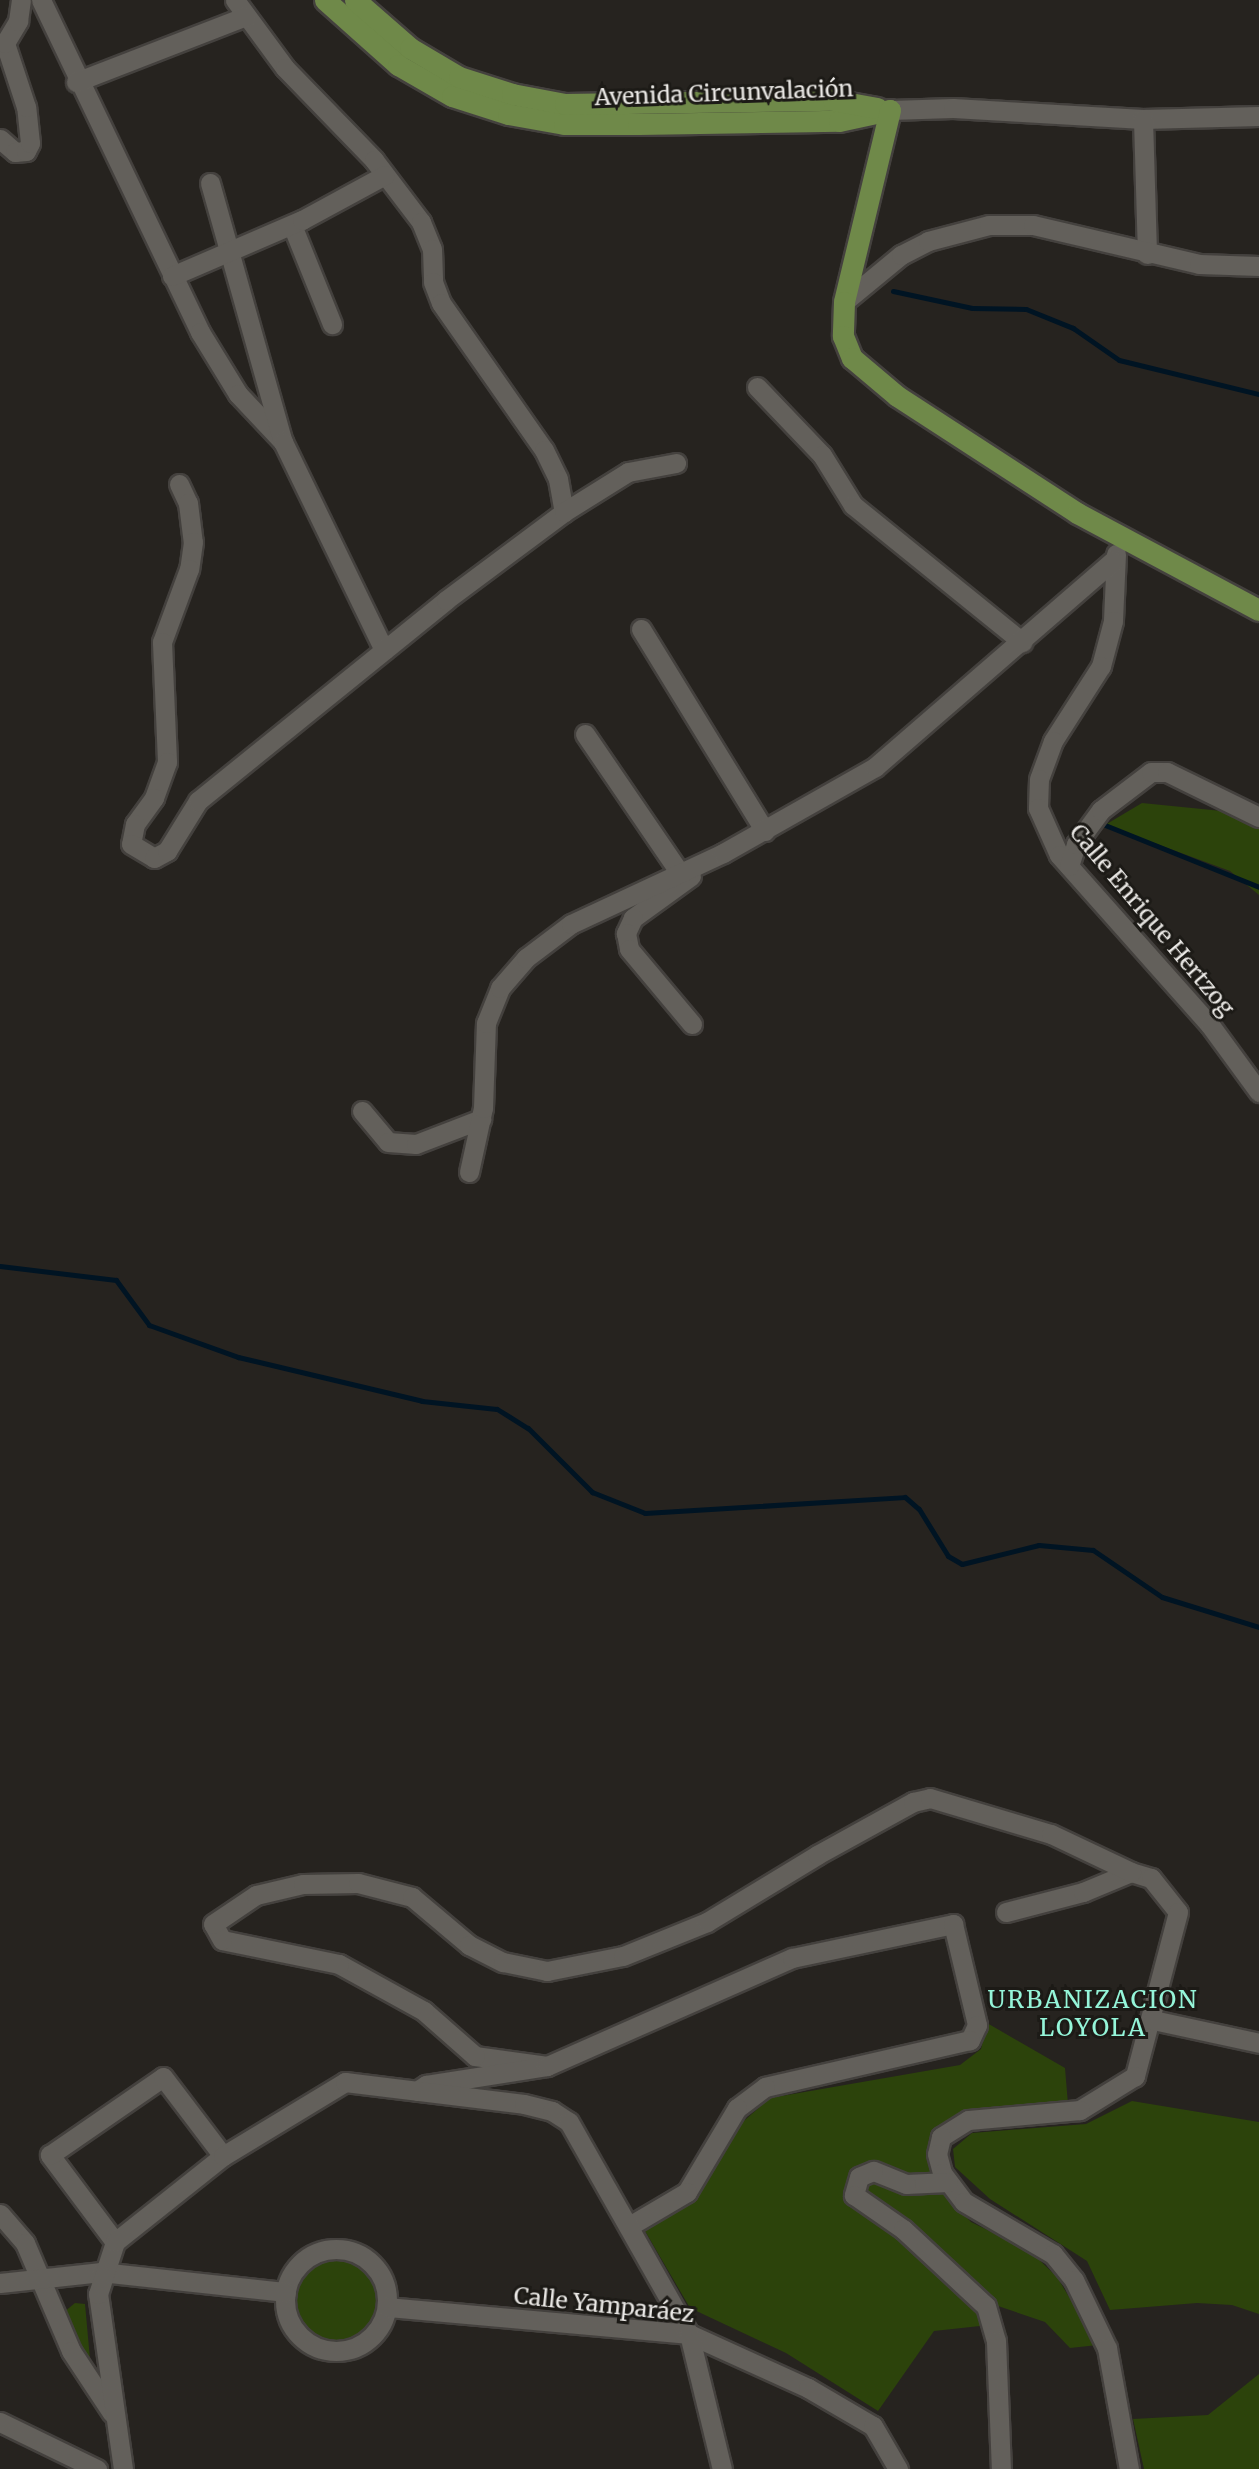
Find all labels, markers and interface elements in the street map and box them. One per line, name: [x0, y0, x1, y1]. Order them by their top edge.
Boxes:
street label: Avenida Circunvalación: [594, 75, 854, 111]
street label: Calle Enrique Hertzog: [1064, 819, 1240, 1021]
district label: URBANIZACION LOYOLA: [989, 1986, 1197, 2042]
street label: Calle Yamparáez: [512, 2282, 696, 2328]

